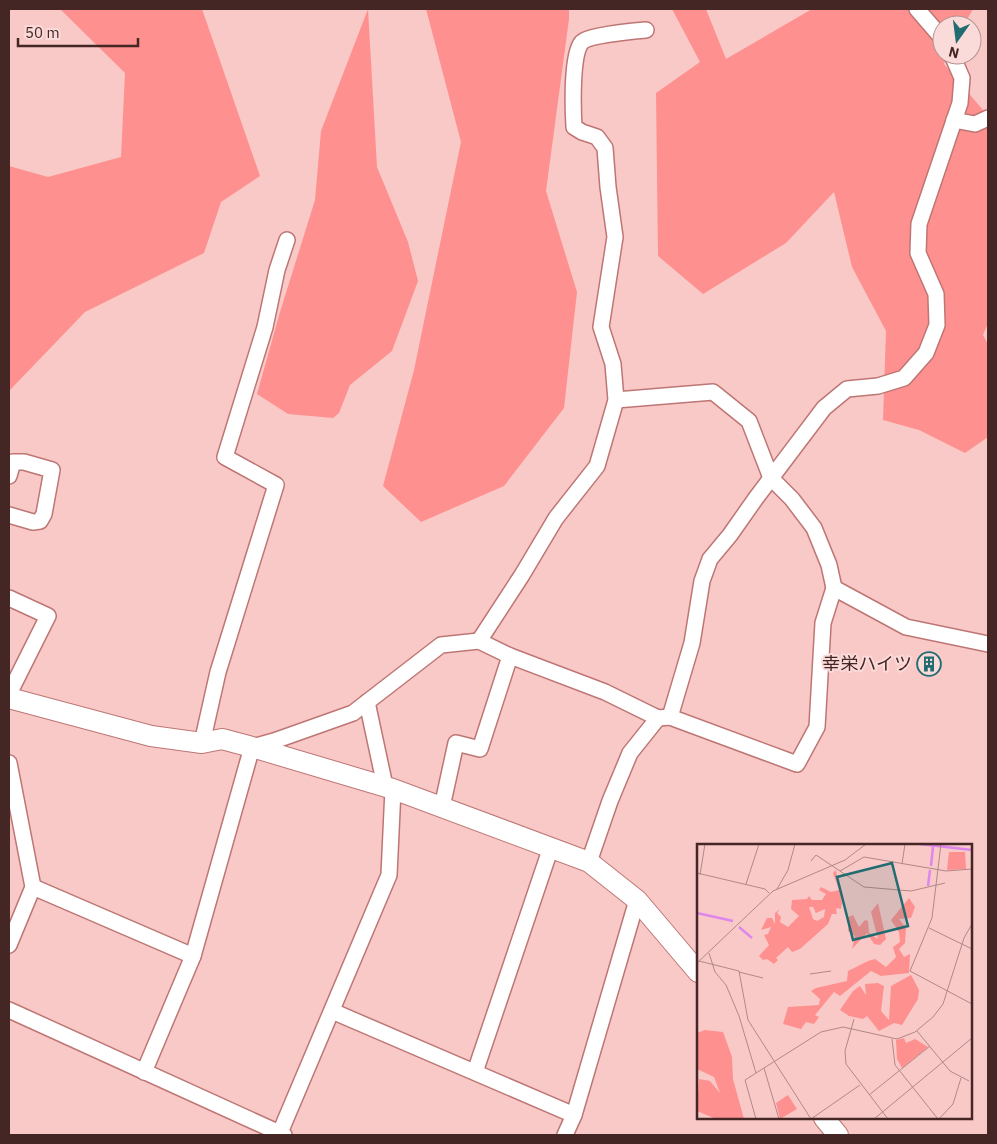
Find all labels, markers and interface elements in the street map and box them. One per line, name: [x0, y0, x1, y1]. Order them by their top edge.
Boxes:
scale bar: [18, 15, 138, 47]
north arrow: [932, 15, 982, 65]
text: 50 m: [25, 23, 60, 42]
text: N: [947, 43, 961, 63]
building icon: 幸栄ハイツ: [916, 651, 942, 677]
place label: 幸栄ハイツ: [822, 652, 912, 675]
inset map: [697, 844, 972, 1119]

